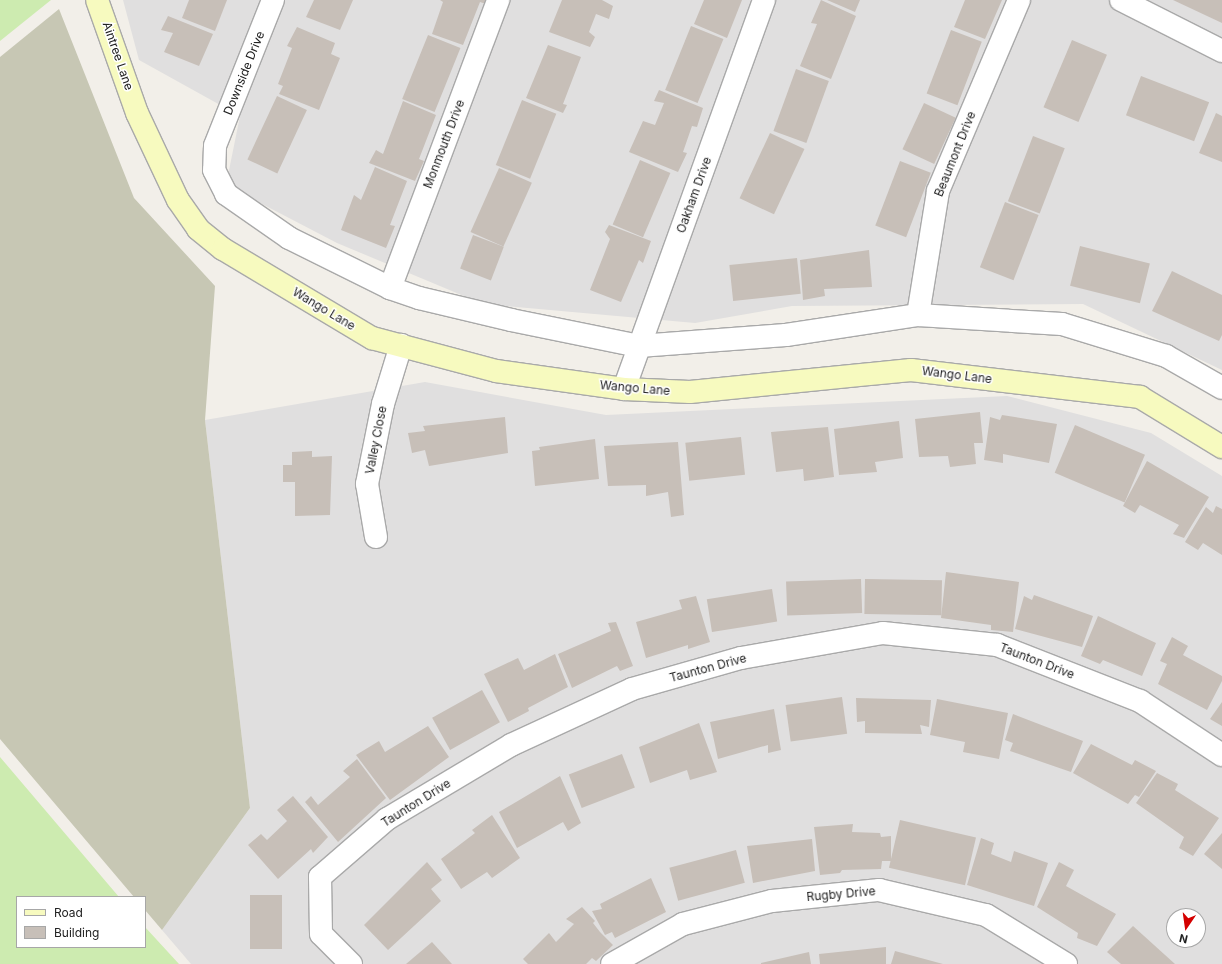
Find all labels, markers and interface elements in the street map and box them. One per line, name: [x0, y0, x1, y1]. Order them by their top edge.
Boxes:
street label: Aintree Lane: [100, 20, 136, 92]
street label: Downside Drive: [221, 29, 267, 117]
street label: Monmouth Drive: [420, 97, 468, 191]
street label: Beaumont Drive: [931, 109, 979, 199]
street label: Oakham Drive: [674, 155, 714, 235]
street label: Wango Lane: [290, 285, 358, 333]
street label: Wango Lane: [921, 364, 993, 386]
street label: Wango Lane: [599, 378, 671, 398]
street label: Valley Close: [362, 405, 390, 475]
street label: Taunton Drive: [998, 640, 1076, 682]
street label: Taunton Drive: [668, 651, 748, 685]
street label: Taunton Drive: [379, 776, 453, 830]
street label: Rugby Drive: [806, 884, 876, 904]
legend: [16, 896, 146, 948]
text: Road: [54, 905, 83, 920]
north arrow: [1166, 908, 1206, 948]
text: Building: [54, 925, 99, 940]
text: N: [1178, 931, 1189, 946]

